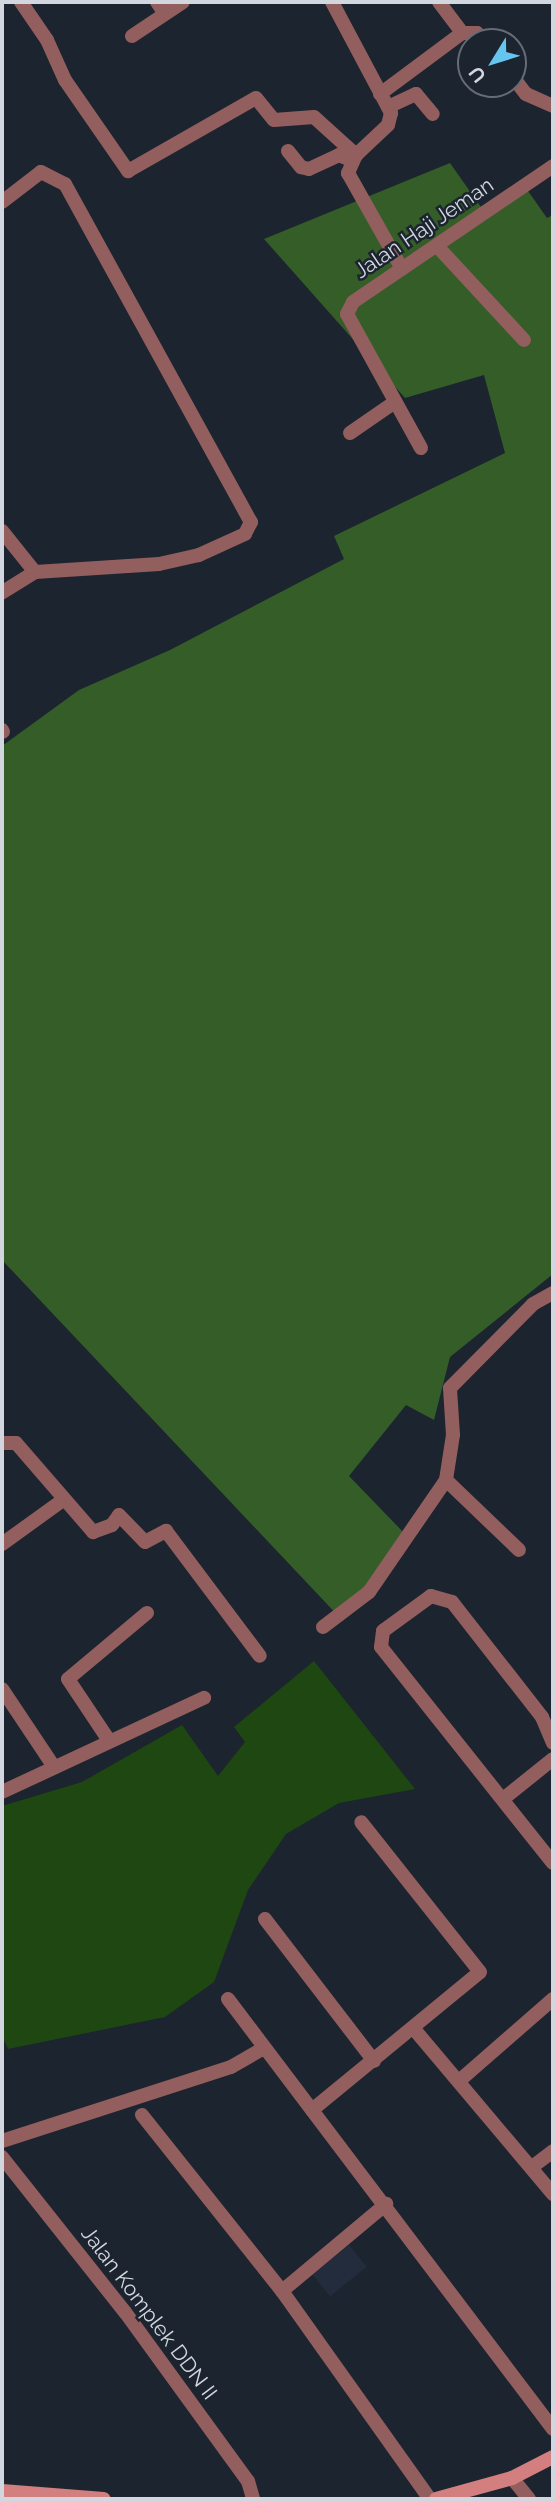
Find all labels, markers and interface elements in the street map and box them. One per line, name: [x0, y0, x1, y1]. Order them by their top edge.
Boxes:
north arrow: [457, 28, 527, 98]
text: U: [464, 62, 490, 87]
street label: Jalan Haji Jeman: [349, 172, 499, 284]
street label: Jalan Komplek DDN II: [76, 2221, 222, 2405]

